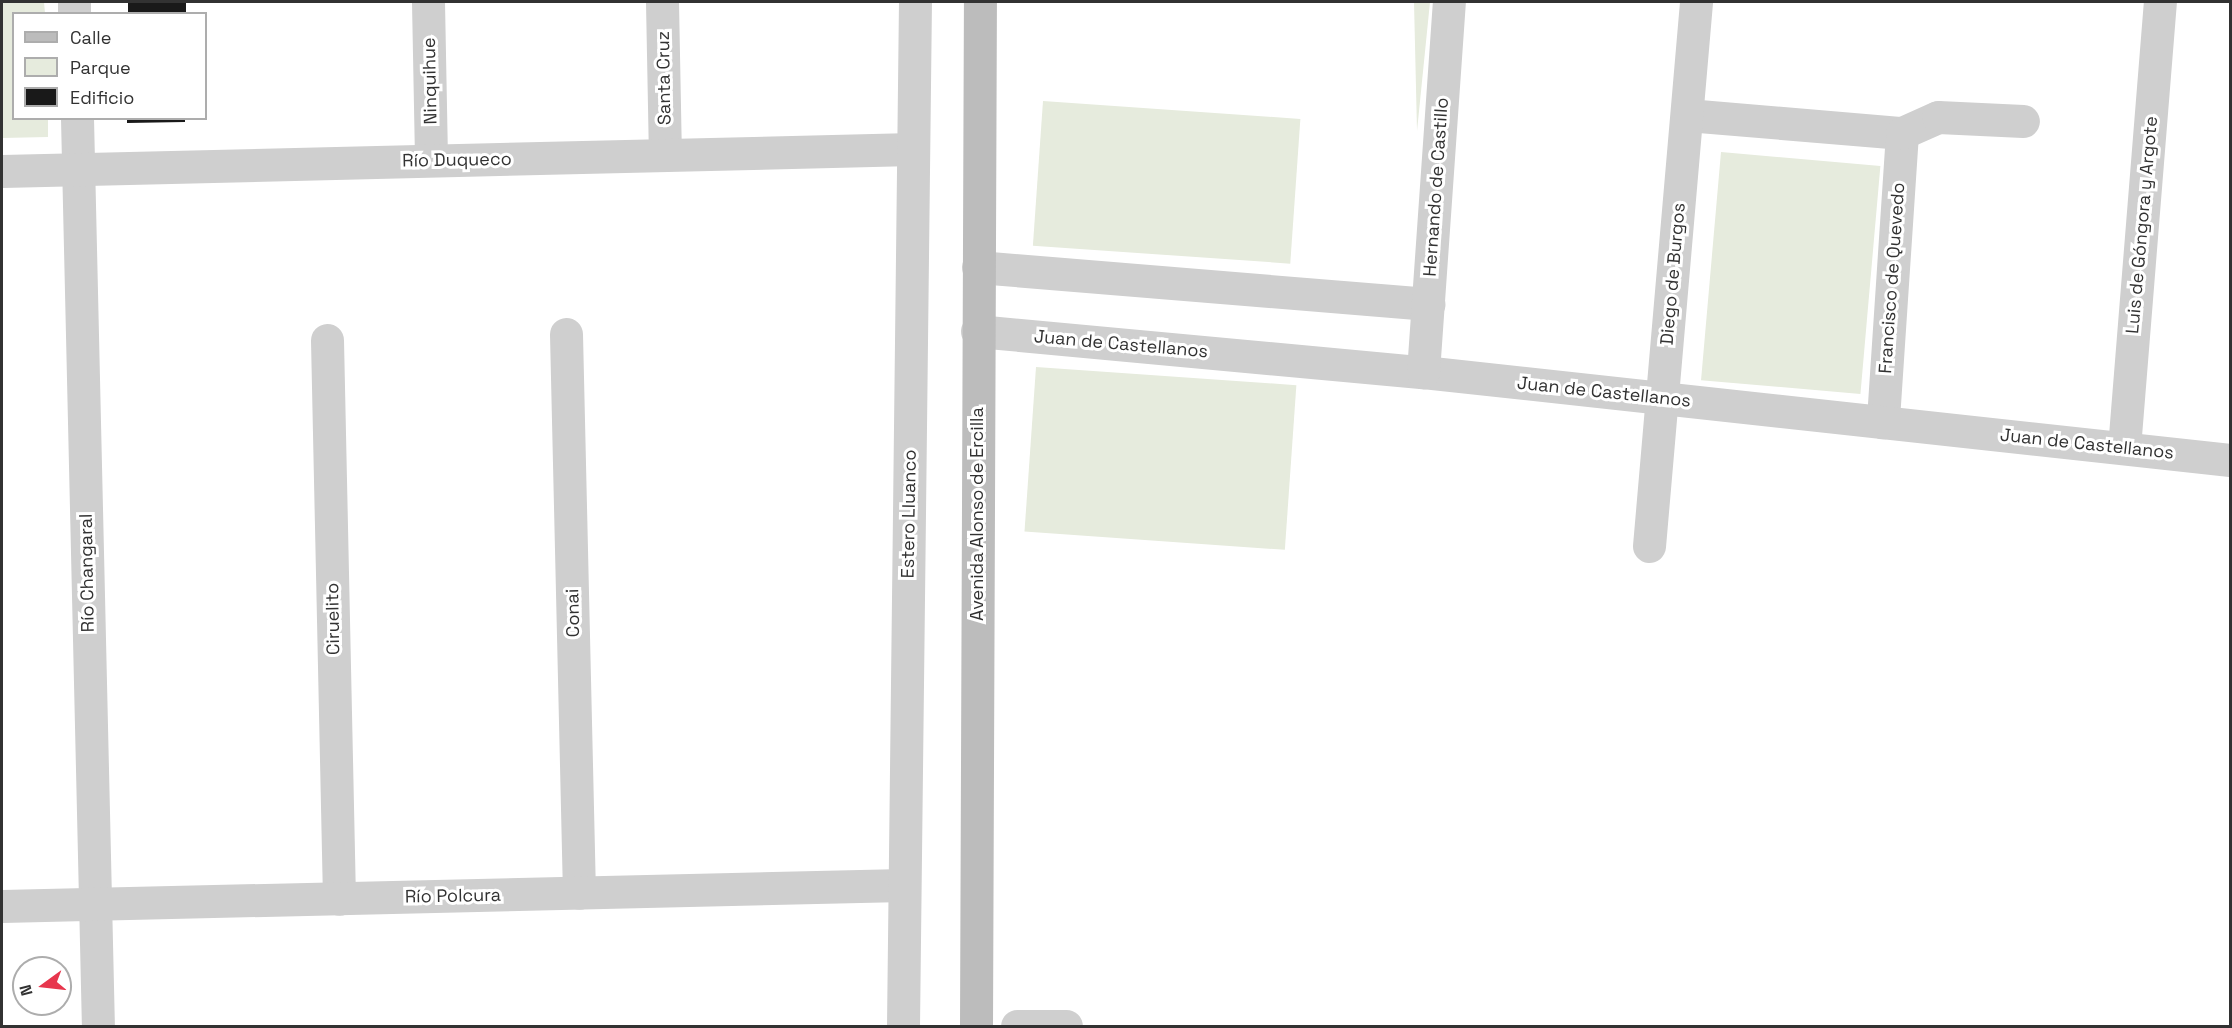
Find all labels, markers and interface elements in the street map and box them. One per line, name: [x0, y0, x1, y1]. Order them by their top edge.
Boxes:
legend: [12, 12, 207, 120]
text: Calle: [70, 26, 111, 49]
street label: Santa Cruz: [652, 31, 676, 125]
street label: Ninquihue: [418, 37, 442, 125]
text: Parque: [70, 56, 131, 79]
text: Edificio: [70, 86, 134, 109]
street label: Hernando de Castillo: [1419, 97, 1453, 277]
street label: Luis de Góngora y Argote: [2122, 115, 2162, 335]
street label: Río Duqueco: [402, 148, 512, 172]
street label: Francisco de Quevedo: [1875, 182, 1909, 374]
street label: Diego de Burgos: [1656, 202, 1690, 346]
street label: Juan de Castellanos: [1033, 326, 1209, 362]
street label: Juan de Castellanos: [1516, 372, 1692, 412]
street label: Avenida Alonso de Ercilla: [966, 407, 988, 621]
street label: Juan de Castellanos: [1999, 424, 2175, 464]
street label: Estero Lluanco: [897, 449, 921, 579]
street label: Río Changaral: [75, 514, 99, 632]
street label: Ciruelito: [322, 583, 344, 655]
street label: Conai: [562, 589, 584, 637]
street label: Río Polcura: [405, 884, 501, 908]
north arrow: [12, 956, 72, 1016]
text: N: [15, 982, 38, 998]

